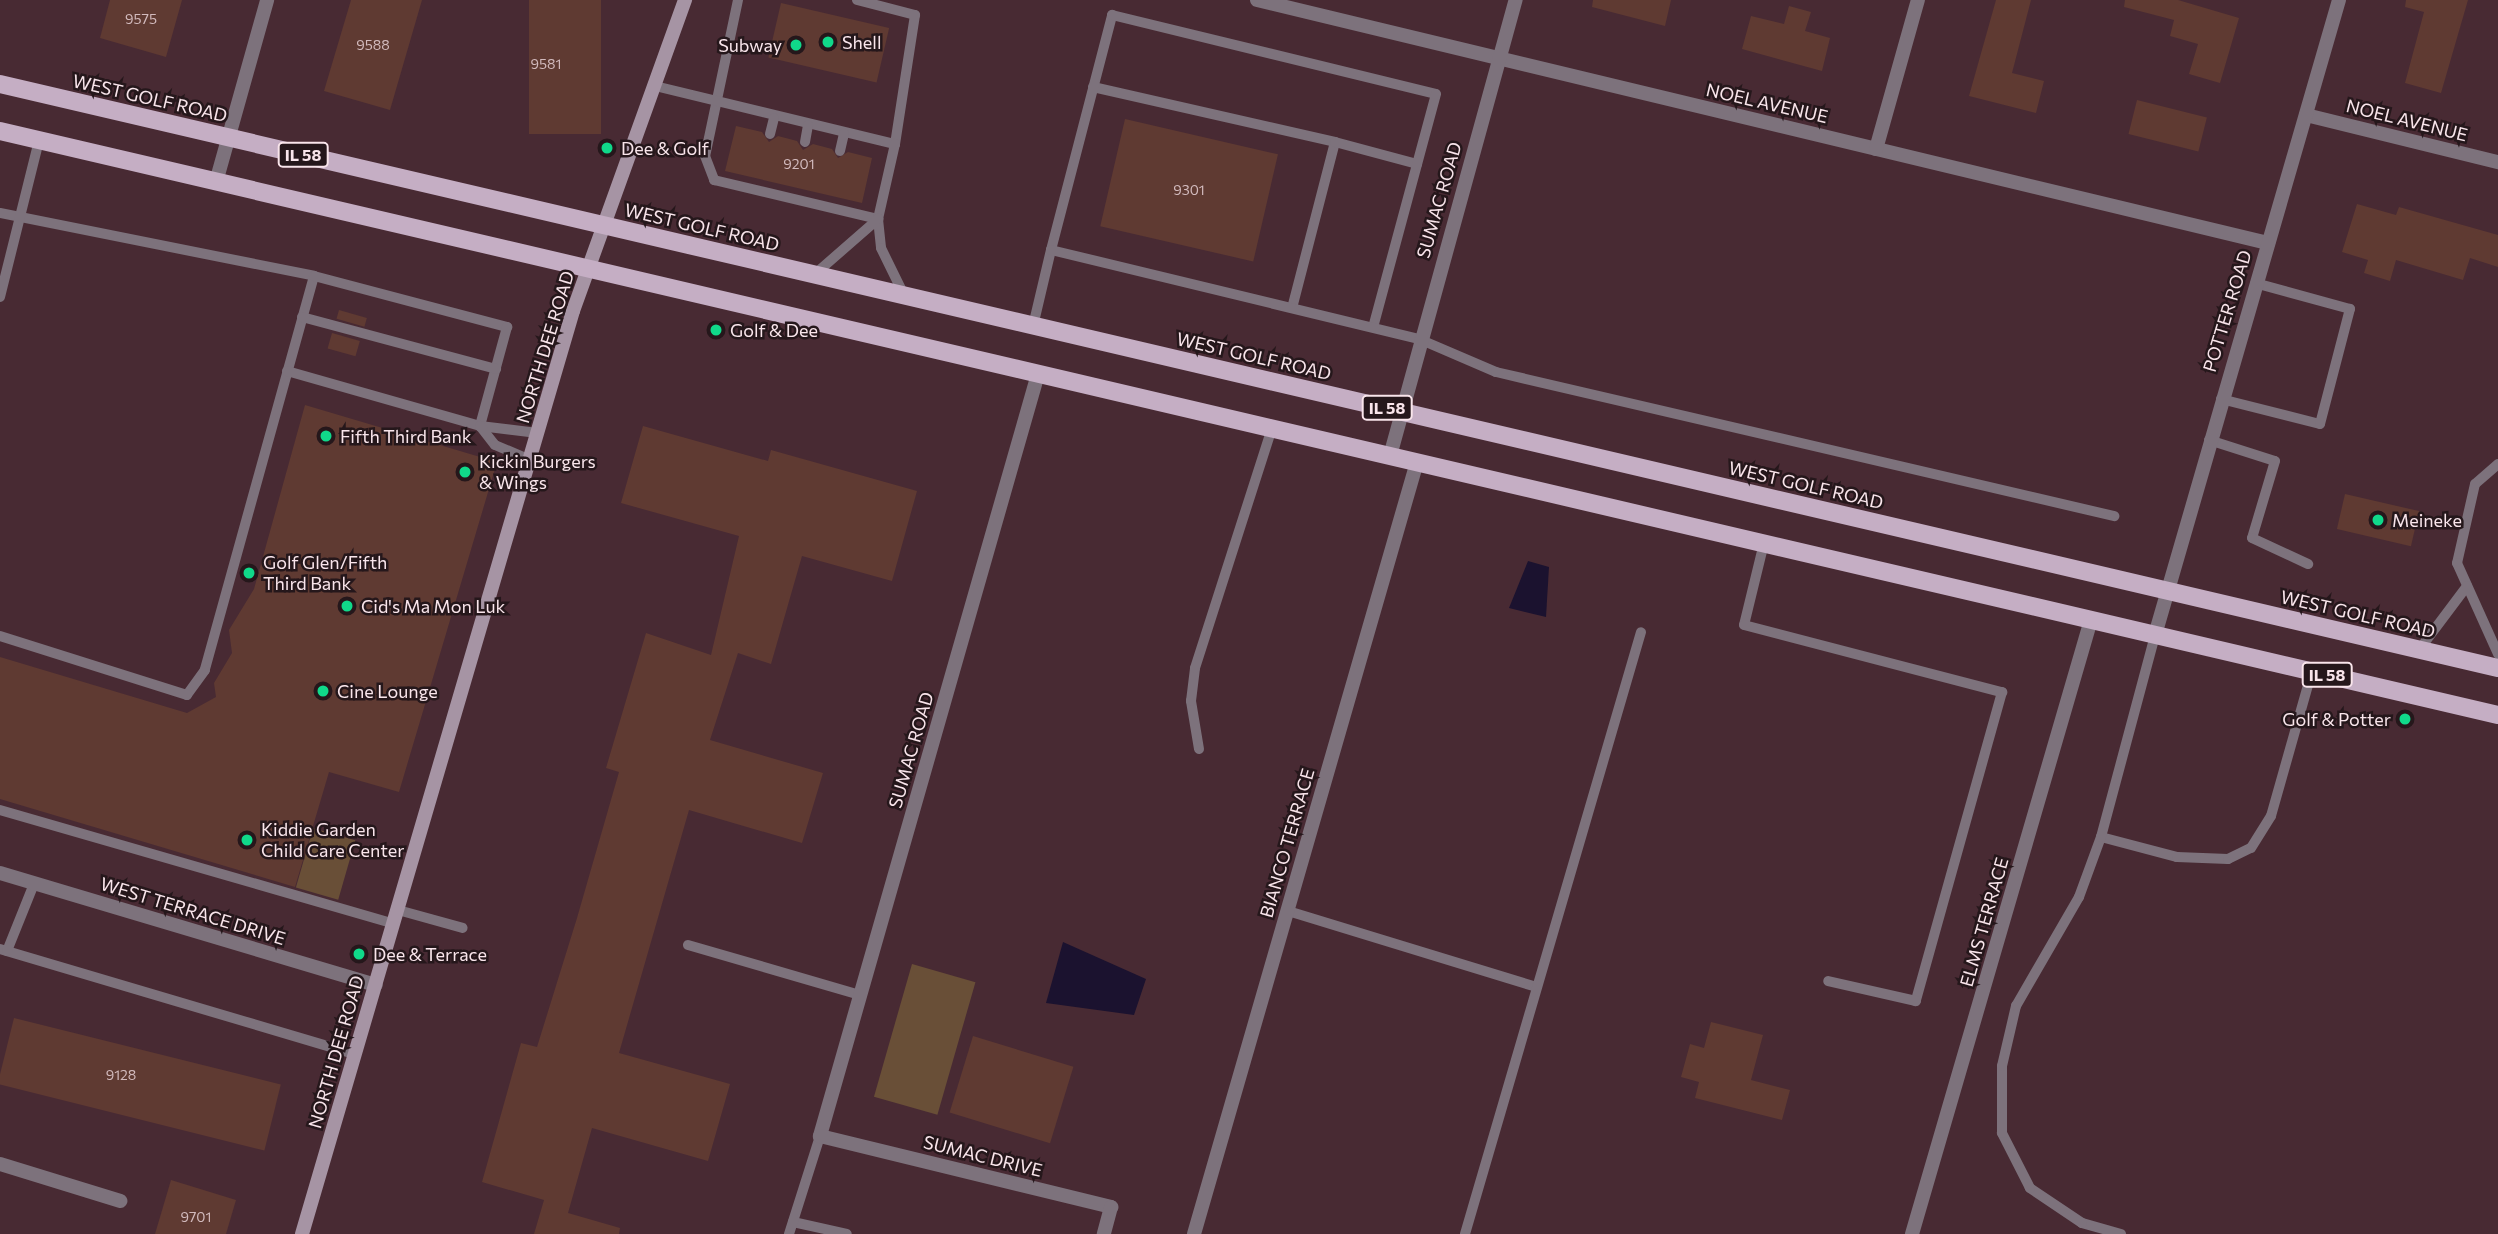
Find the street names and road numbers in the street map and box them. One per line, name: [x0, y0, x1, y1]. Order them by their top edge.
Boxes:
street label: WEST GOLF ROAD: [71, 70, 229, 126]
street label: NOEL AVENUE: [1704, 78, 1830, 128]
street label: NOEL AVENUE: [2344, 94, 2470, 146]
street label: SUMAC ROAD: [1412, 139, 1466, 261]
road number: IL 58: [277, 142, 329, 168]
street label: WEST GOLF ROAD: [623, 199, 781, 255]
street label: POTTER ROAD: [2198, 247, 2256, 375]
street label: NORTH DEE ROAD: [512, 268, 578, 426]
street label: WEST GOLF ROAD: [1175, 328, 1333, 384]
road number: IL 58: [1361, 396, 1413, 420]
street label: WEST GOLF ROAD: [1727, 457, 1885, 513]
street label: WEST GOLF ROAD: [2279, 586, 2437, 642]
road number: IL 58: [2301, 662, 2353, 688]
street label: SUMAC ROAD: [884, 689, 938, 811]
street label: BIANCO TERRACE: [1255, 766, 1319, 920]
street label: ELMS TERRACE: [1955, 855, 2013, 989]
street label: WEST TERRACE DRIVE: [98, 873, 288, 949]
street label: NORTH DEE ROAD: [304, 973, 368, 1131]
street label: SUMAC DRIVE: [921, 1131, 1045, 1181]

